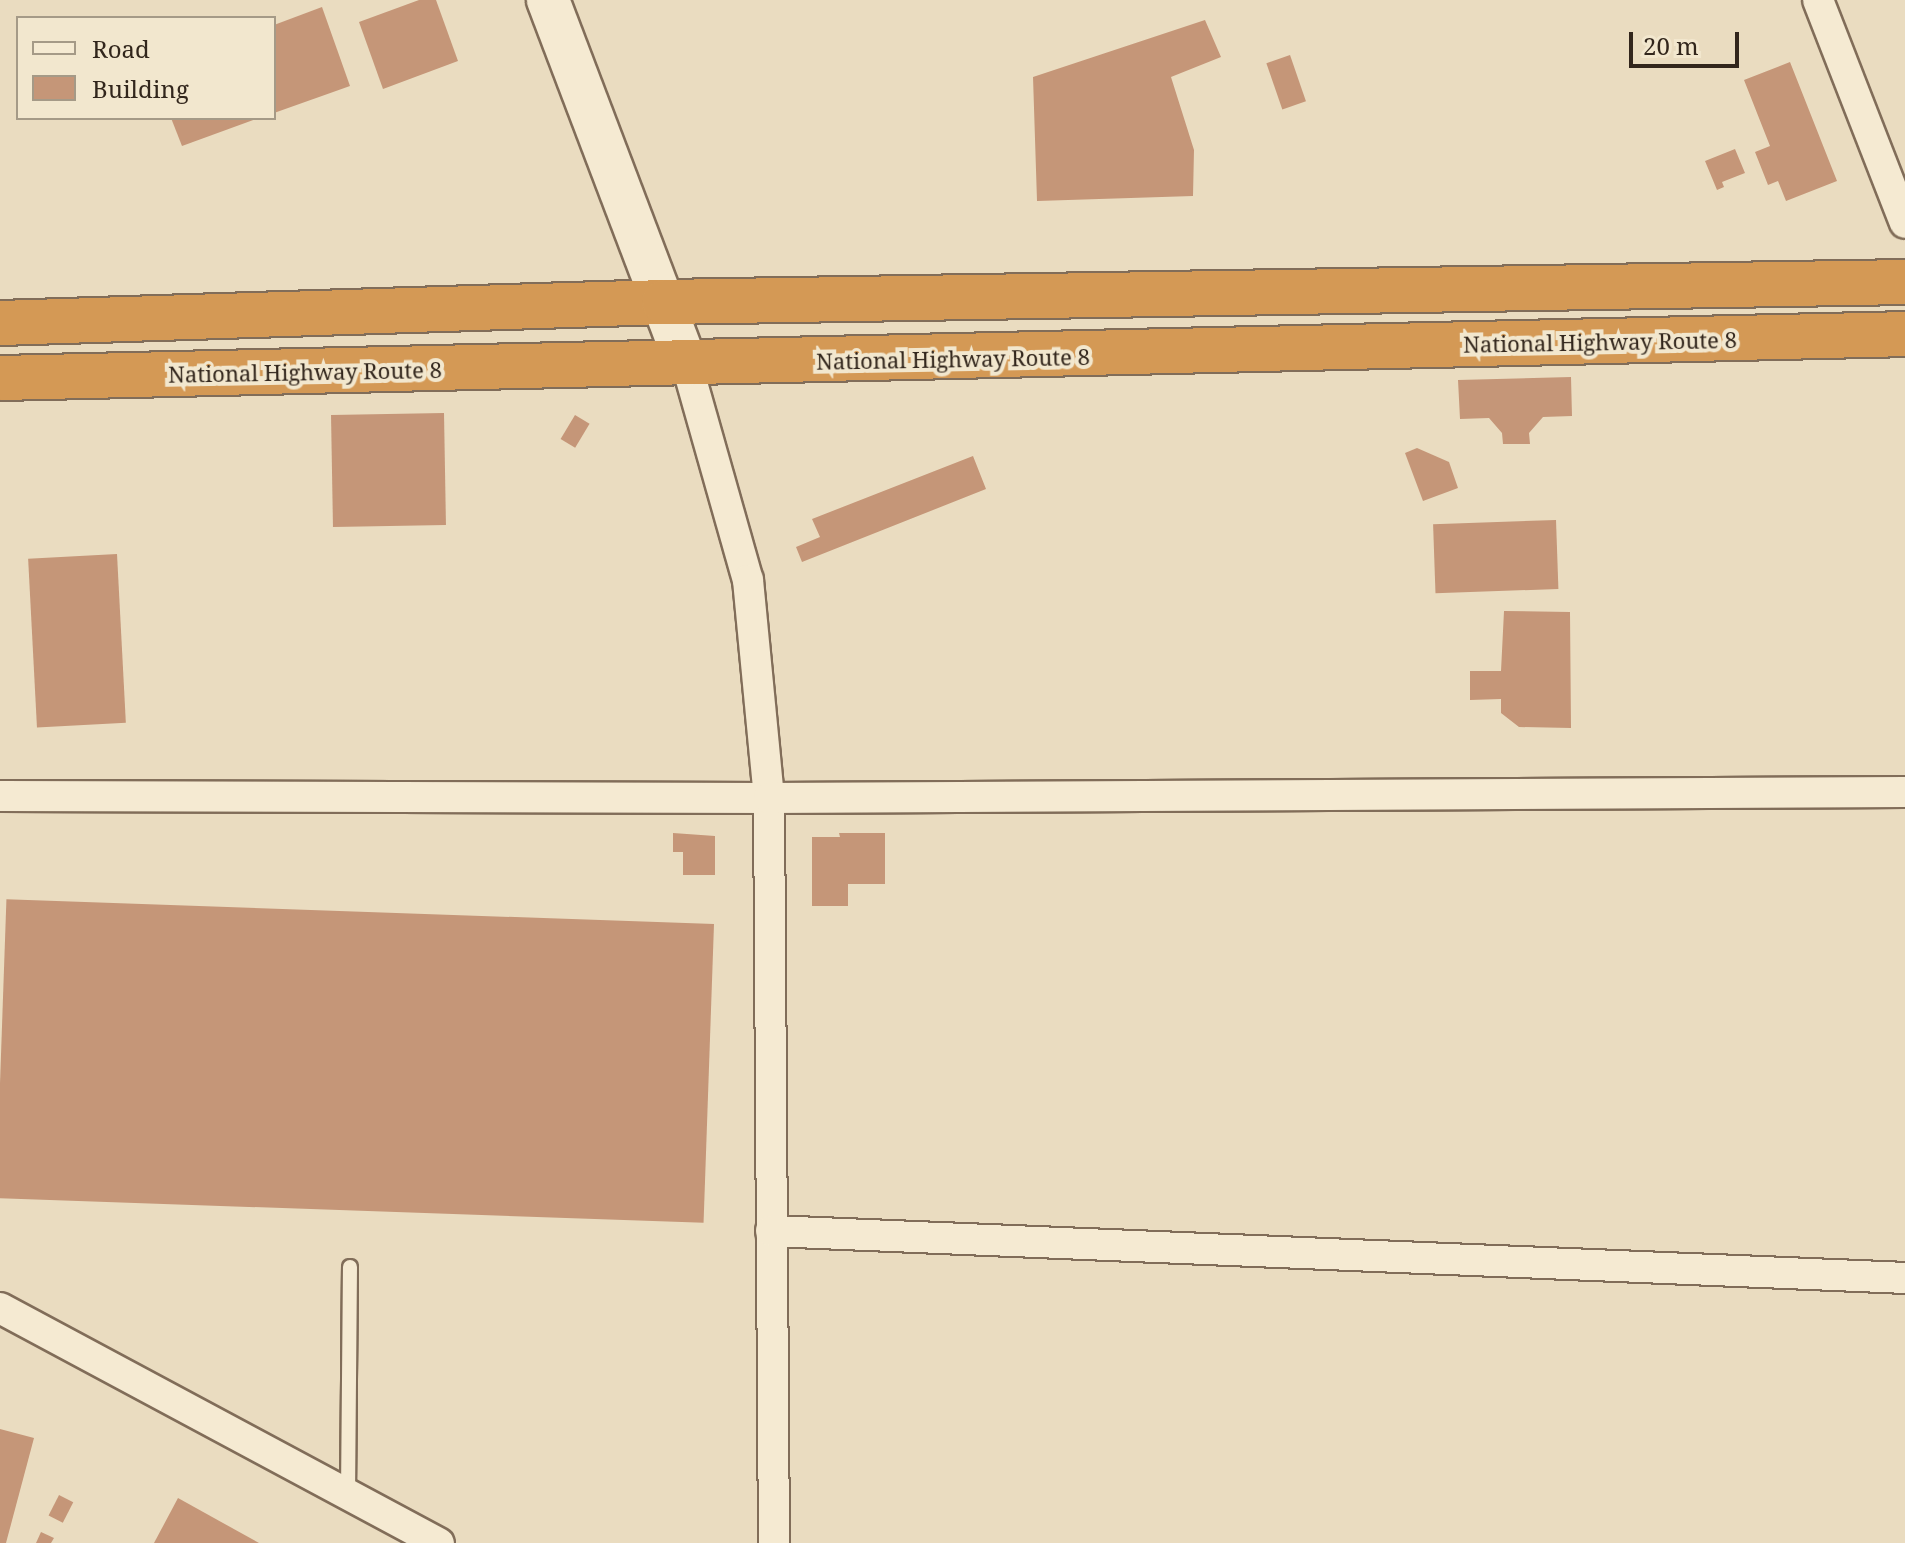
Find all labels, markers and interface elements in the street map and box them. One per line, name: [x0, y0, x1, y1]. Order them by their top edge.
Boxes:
legend: [16, 16, 276, 120]
scale bar: [1633, 16, 1743, 66]
text: 20 m: [1643, 29, 1699, 62]
text: Road: [92, 32, 150, 65]
text: Building: [92, 72, 189, 105]
street label: National Highway Route 8: [1463, 326, 1737, 358]
street label: National Highway Route 8: [816, 343, 1090, 375]
street label: National Highway Route 8: [168, 356, 442, 388]

